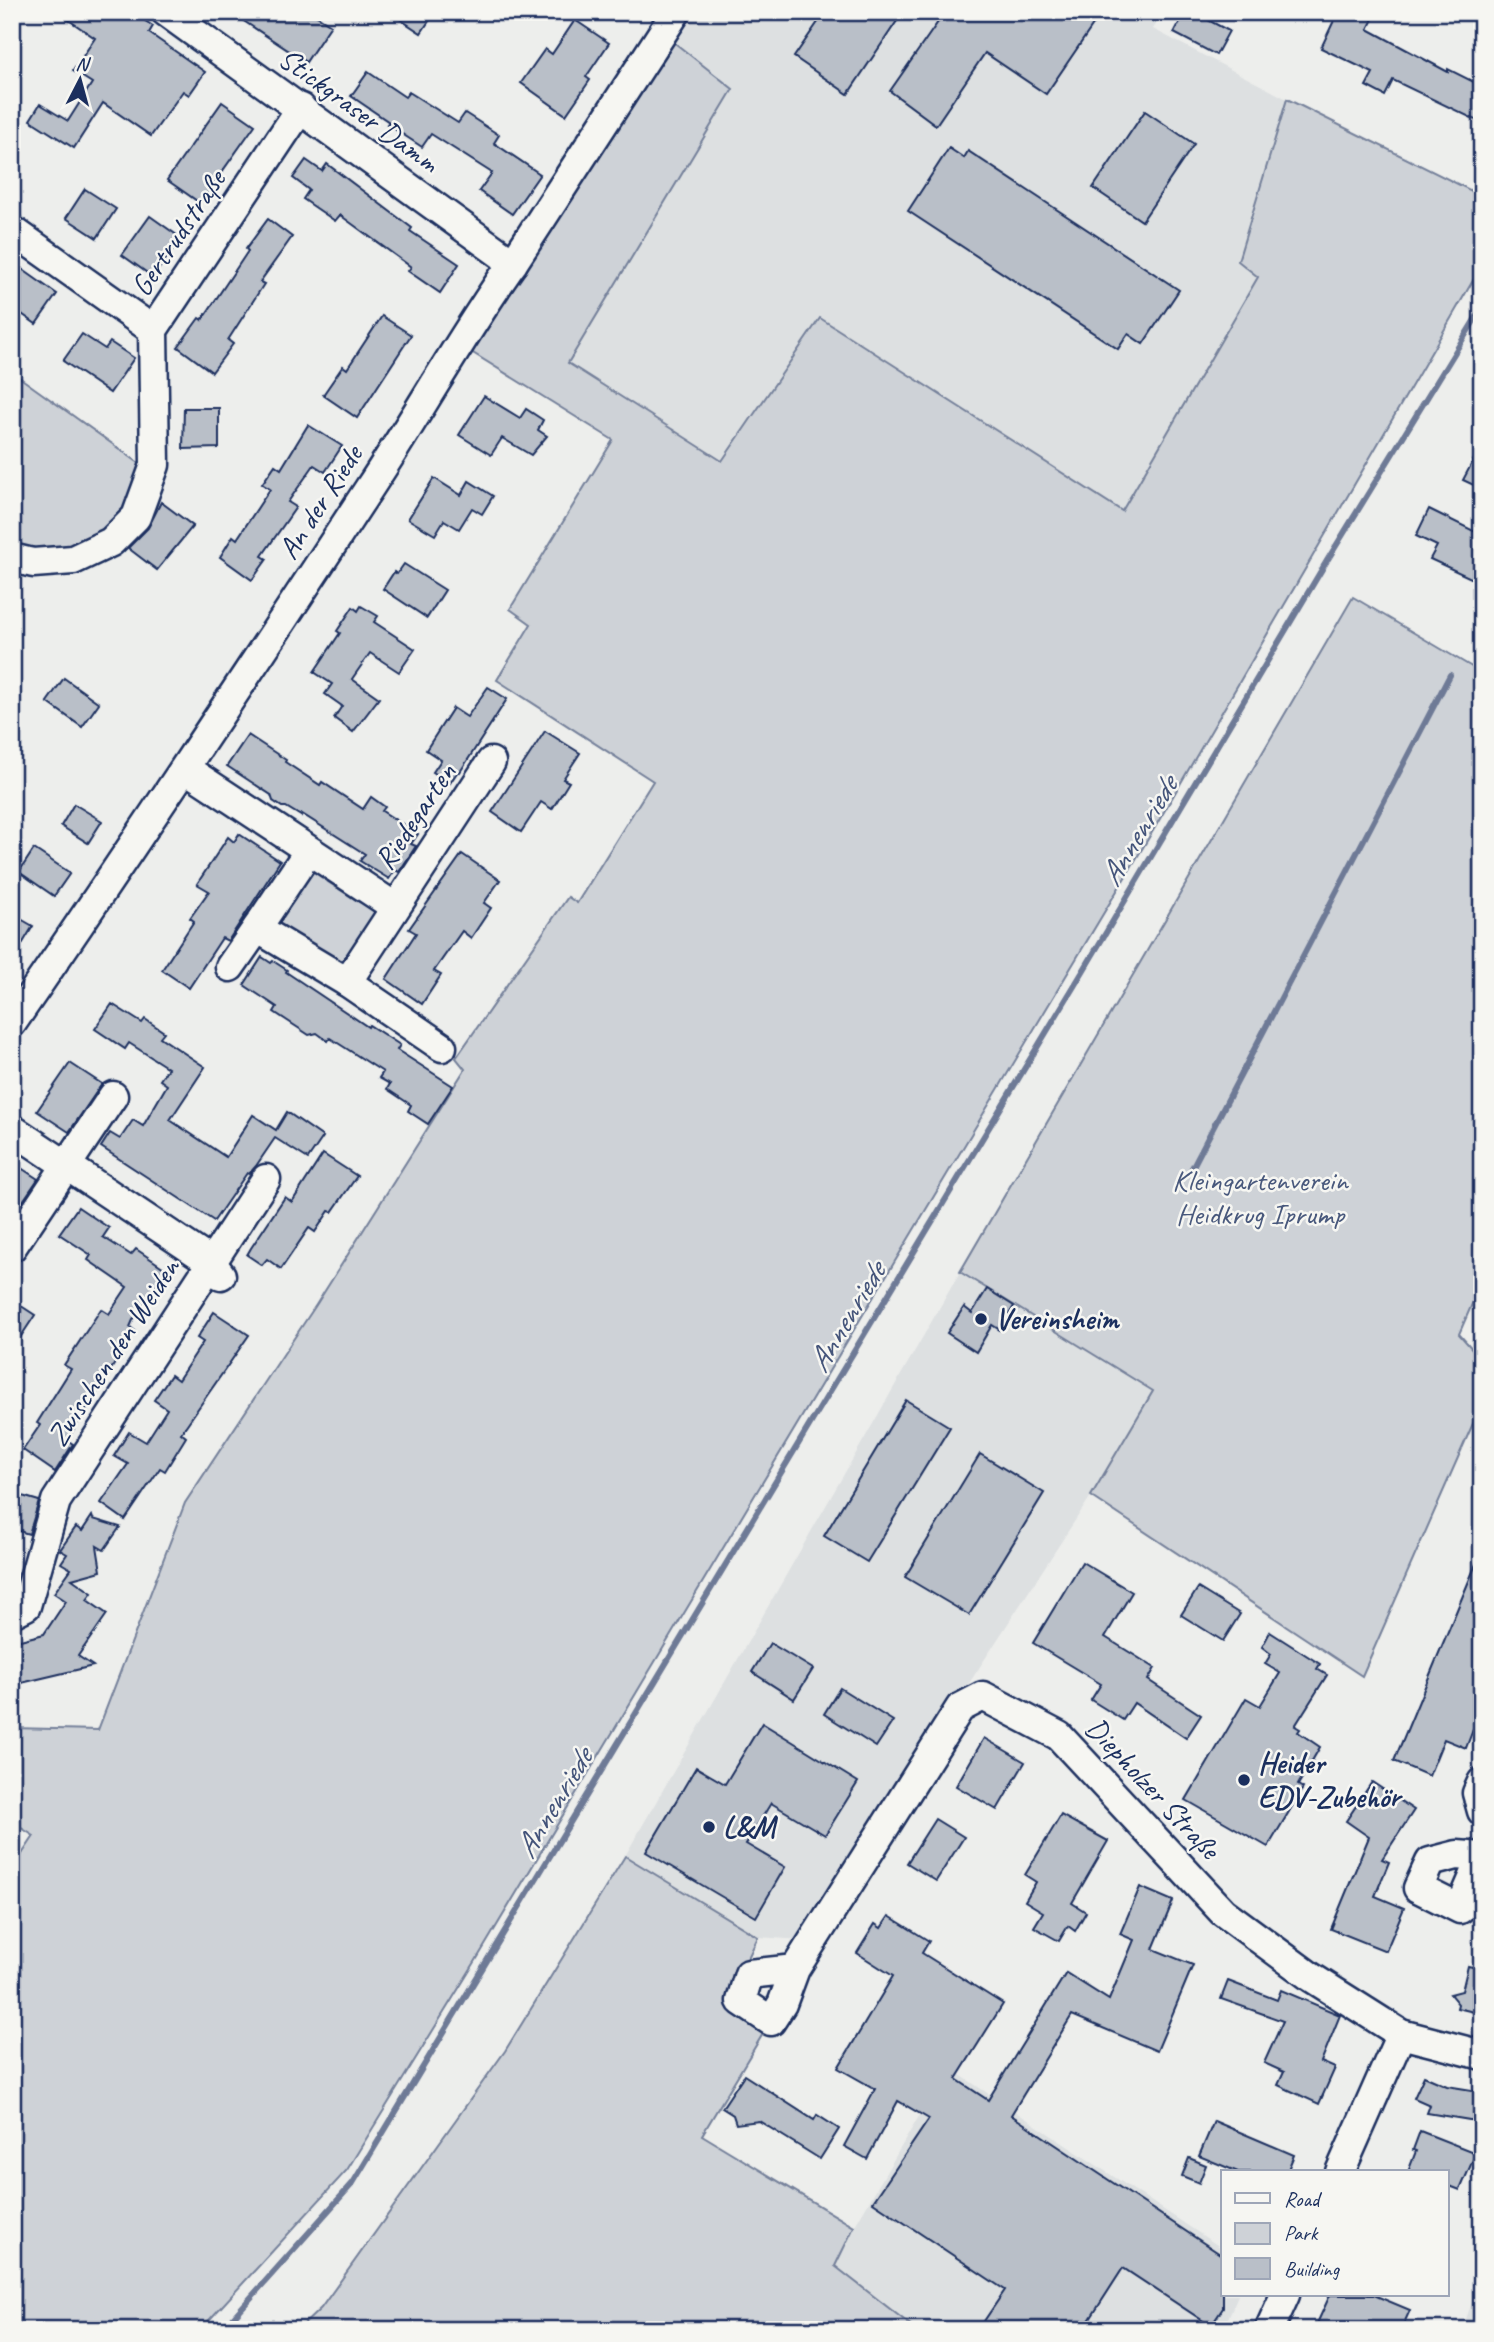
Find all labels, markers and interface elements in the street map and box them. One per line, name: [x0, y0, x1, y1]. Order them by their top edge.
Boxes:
street label: Stickgraser Damm: [271, 39, 448, 182]
north arrow: [46, 46, 116, 116]
text: N: [75, 52, 92, 77]
street label: Gertrudstraße: [122, 161, 235, 303]
street label: An der Riede: [269, 436, 372, 566]
street label: Riedegarten: [365, 755, 465, 877]
water label: Annenriede: [1090, 765, 1189, 893]
park label: Kleingartenverein Heidkrug Iprump: [1172, 1161, 1349, 1233]
street label: Zwischen den Weiden: [38, 1250, 189, 1453]
water label: Annenriede: [798, 1251, 897, 1379]
place label: Vereinsheim: [995, 1300, 1120, 1338]
marker: Vereinsheim: [973, 1311, 989, 1327]
street label: Diepholzer Straße: [1078, 1709, 1230, 1868]
water label: Annenriede: [505, 1737, 604, 1865]
place label: Heider EDV-Zubehör: [1258, 1744, 1403, 1816]
marker: Heider EDV-Zubehör: [1236, 1772, 1252, 1788]
place label: L&M: [723, 1808, 779, 1846]
marker: L&M: [701, 1819, 717, 1835]
legend: [1221, 2170, 1448, 2296]
text: Road: [1284, 2186, 1323, 2212]
text: Park: [1284, 2220, 1319, 2246]
text: Building: [1284, 2256, 1341, 2282]

